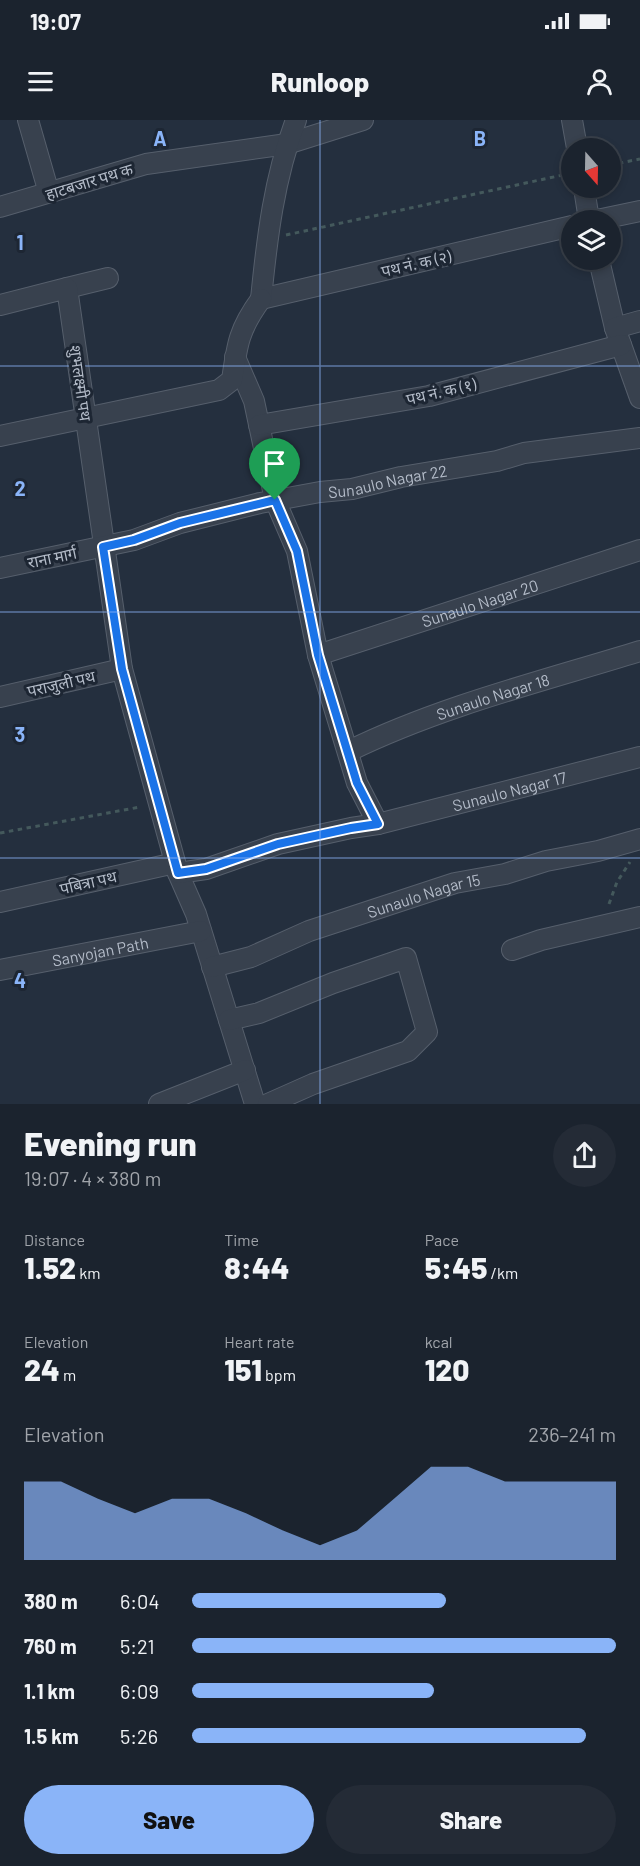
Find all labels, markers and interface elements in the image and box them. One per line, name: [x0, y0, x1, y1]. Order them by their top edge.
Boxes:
text: 19:07: [30, 8, 81, 34]
icon: menu: [24, 65, 57, 98]
text: Runloop: [271, 65, 369, 97]
icon: person: [583, 65, 616, 98]
text: A: [153, 126, 167, 150]
text: B: [474, 126, 486, 150]
north arrow: [561, 138, 621, 198]
map controls: [561, 138, 621, 270]
street label: हाटबजार पथ क: [43, 158, 136, 203]
button: layers: [561, 210, 621, 270]
text: 1: [16, 230, 24, 254]
street label: पथ नं. क (२): [379, 246, 454, 280]
street label: शुभलक्ष्मी पथ: [64, 344, 96, 423]
street label: पथ नं. क (१): [404, 374, 479, 408]
pin: [249, 438, 300, 500]
icon: arrive: [258, 447, 291, 480]
street label: Sunaulo Nagar 22: [327, 460, 448, 501]
text: 2: [14, 476, 26, 500]
street label: राना मार्ग: [26, 542, 79, 571]
street label: Sunaulo Nagar 20: [419, 574, 540, 630]
street label: पराजुली पथ: [25, 666, 98, 702]
street label: Sunaulo Nagar 18: [434, 669, 552, 723]
text: 3: [15, 722, 25, 746]
street label: Sunaulo Nagar 17: [450, 767, 569, 814]
street label: पबित्रा पथ: [58, 866, 119, 898]
street label: Sunaulo Nagar 15: [364, 869, 482, 921]
street label: Sanyojan Path: [50, 932, 150, 969]
text: 4: [14, 968, 26, 992]
text: Evening run: [24, 1123, 197, 1163]
button: share: [553, 1124, 616, 1187]
text: 19:07 · 4 × 380 m: [24, 1166, 161, 1190]
text: Distance: [24, 1230, 85, 1249]
text: Time: [224, 1230, 259, 1249]
text: Pace: [425, 1230, 459, 1249]
text: 1.52: [24, 1249, 76, 1285]
text: 8:44: [224, 1249, 289, 1285]
text: 5:45: [425, 1249, 487, 1285]
text: km: [76, 1263, 101, 1282]
text: /km: [487, 1263, 518, 1282]
text: Elevation: [24, 1332, 88, 1351]
text: Heart rate: [224, 1332, 295, 1351]
text: kcal: [425, 1332, 453, 1351]
text: 24: [24, 1351, 60, 1387]
text: 151: [224, 1351, 262, 1387]
text: 120: [425, 1351, 469, 1387]
text: m: [60, 1365, 76, 1384]
text: bpm: [262, 1365, 296, 1384]
text: Elevation: [24, 1422, 105, 1446]
text: 236–241 m: [528, 1422, 616, 1446]
text: 380 m: [24, 1589, 78, 1613]
text: 6:04: [120, 1589, 159, 1613]
text: 760 m: [24, 1634, 77, 1658]
text: 5:21: [120, 1634, 155, 1658]
text: 1.1 km: [24, 1679, 75, 1703]
text: 6:09: [120, 1679, 159, 1703]
text: 1.5 km: [24, 1724, 79, 1748]
text: 5:26: [120, 1724, 158, 1748]
button: Save: [24, 1785, 314, 1854]
button: Share: [326, 1785, 616, 1854]

